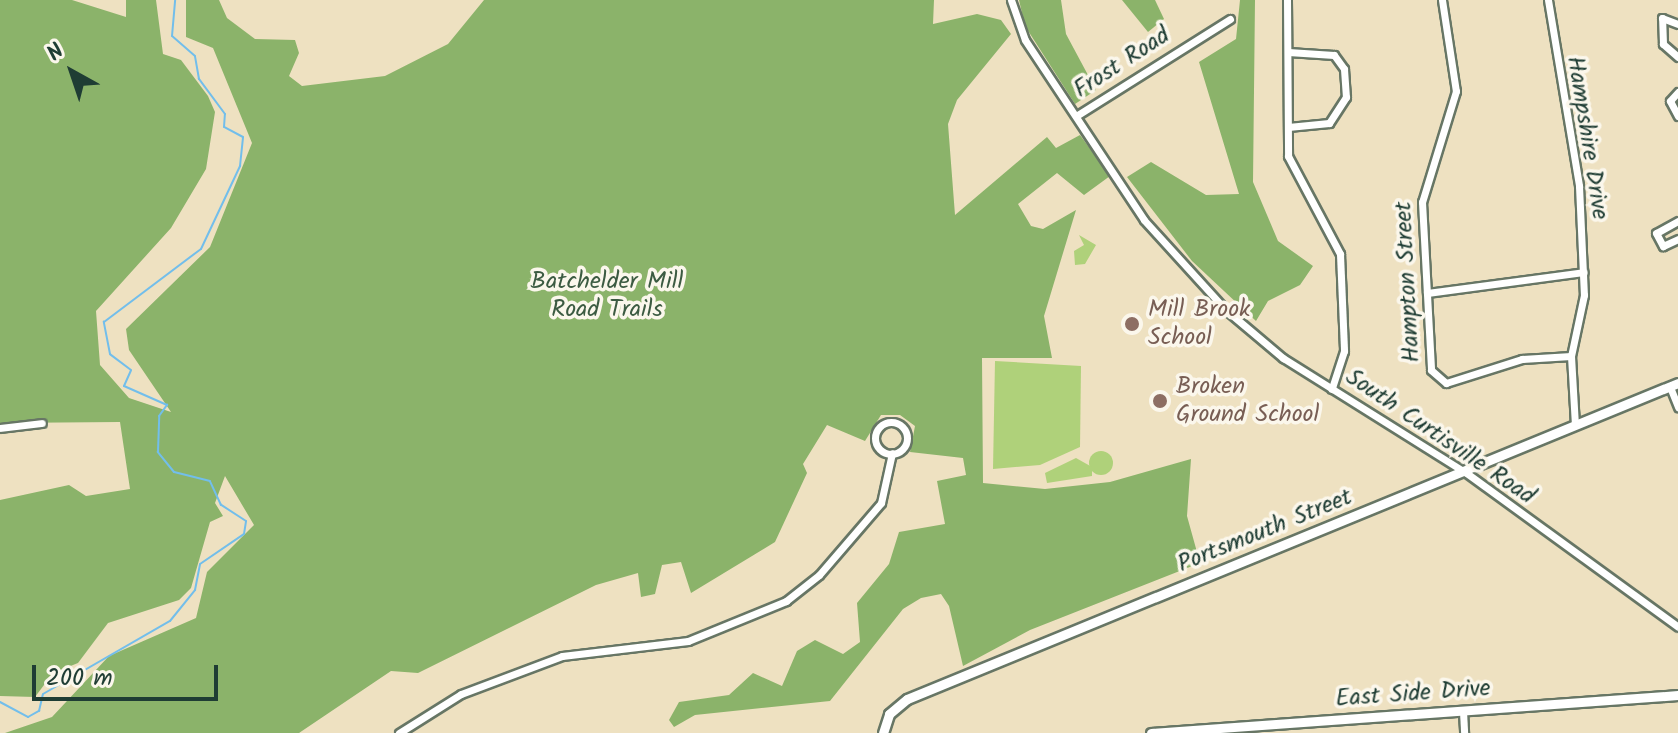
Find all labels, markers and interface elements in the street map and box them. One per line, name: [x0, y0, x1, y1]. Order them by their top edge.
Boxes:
street label: Frost Road: [1069, 21, 1175, 105]
north arrow: [32, 32, 112, 112]
text: N: [40, 35, 73, 71]
street label: Hampshire Drive: [1560, 54, 1614, 222]
street label: Hampton Street: [1389, 201, 1427, 363]
park label: Batchelder Mill Road Trails: [531, 268, 683, 324]
place label: Mill Brook School: [1148, 296, 1250, 352]
marker: Mill Brook School: [1123, 315, 1141, 333]
street label: South Curtisville Road: [1340, 363, 1540, 511]
place label: Broken Ground School: [1176, 373, 1319, 429]
marker: Broken Ground School: [1151, 392, 1169, 410]
street label: Portsmouth Street: [1174, 483, 1356, 579]
scale bar: [36, 649, 222, 699]
text: 200 m: [46, 659, 113, 698]
street label: East Side Drive: [1335, 674, 1491, 714]

